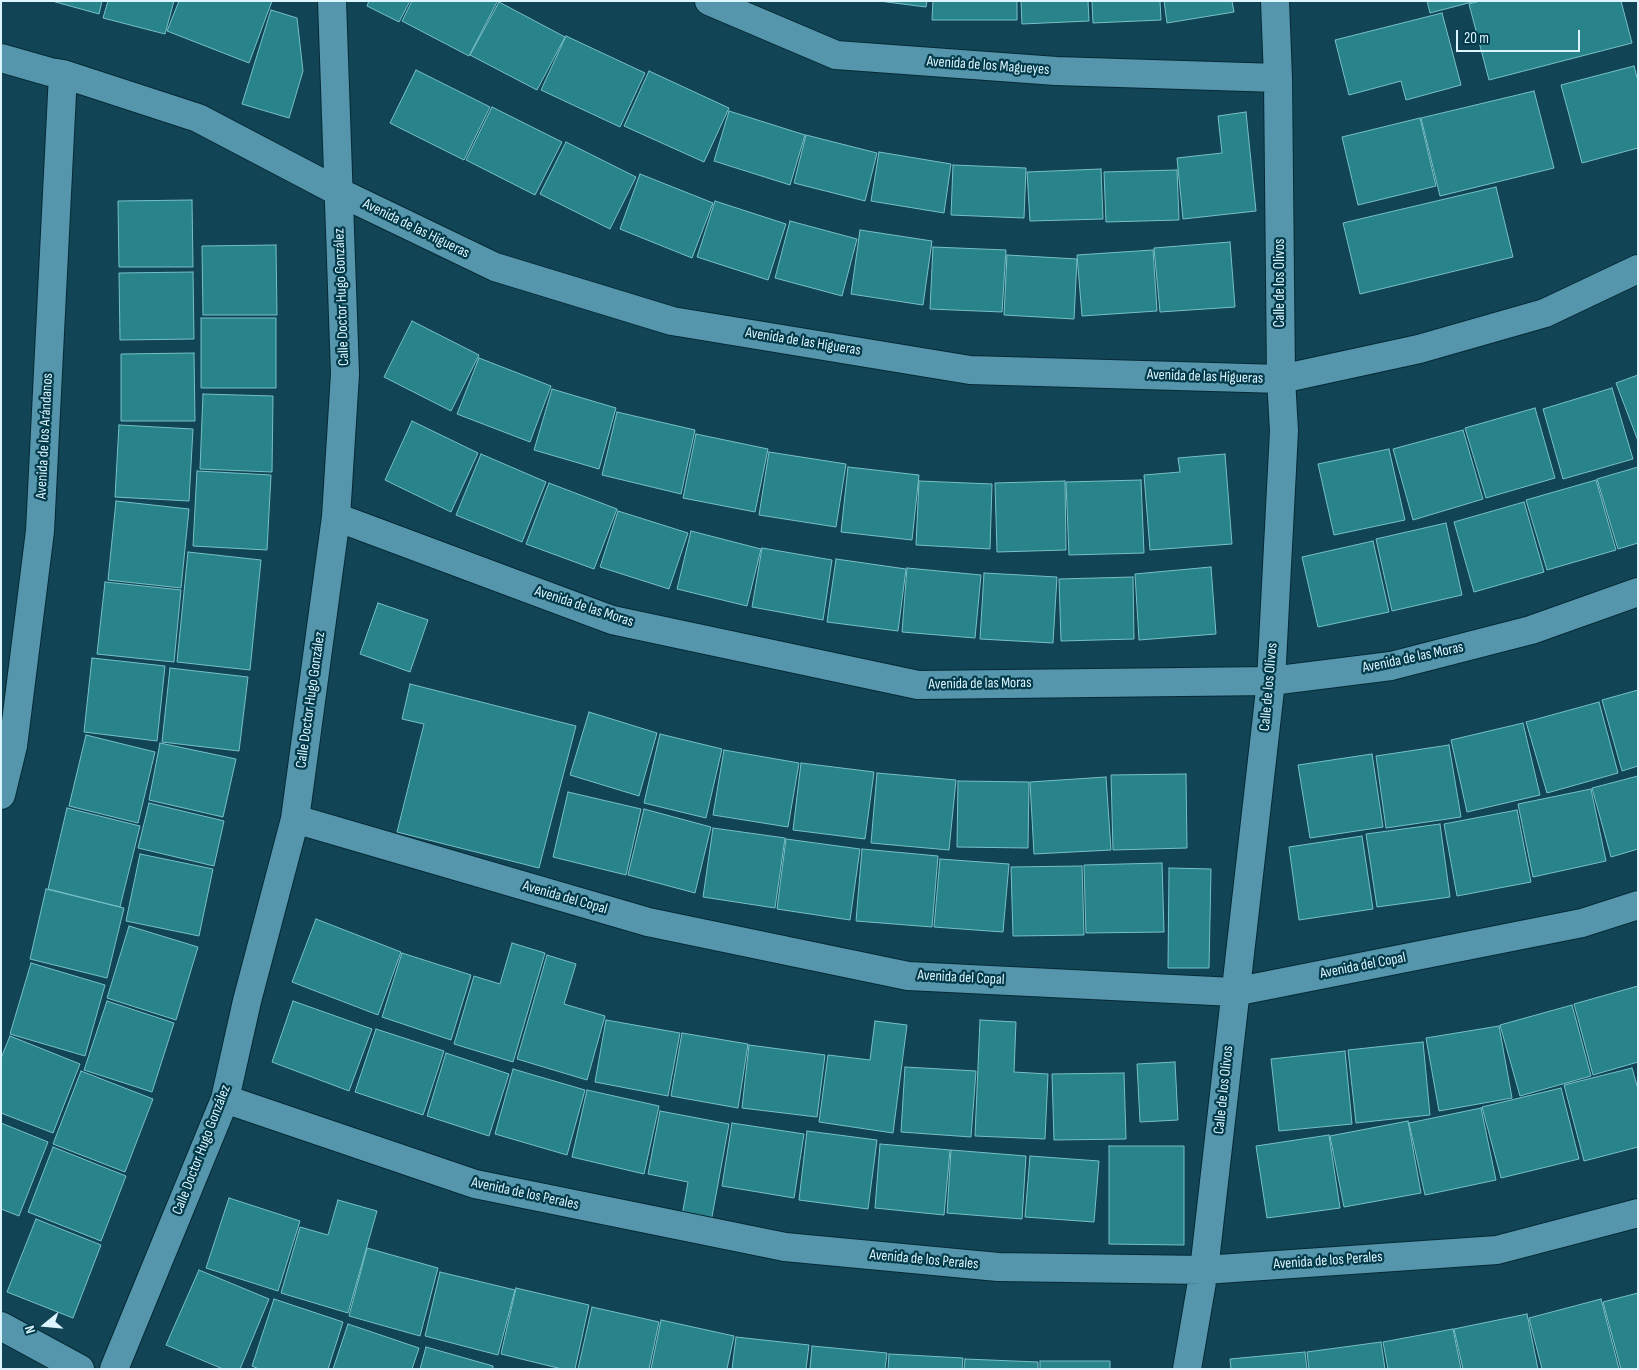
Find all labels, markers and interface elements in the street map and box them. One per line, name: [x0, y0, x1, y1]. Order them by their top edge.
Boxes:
scale bar: [1459, 20, 1583, 52]
text: 20 m: [1464, 29, 1489, 48]
street label: Avenida de los Magueyes: [926, 53, 1050, 79]
street label: Avenida de las Higueras: [360, 195, 472, 263]
street label: Calle Doctor Hugo González: [331, 228, 353, 366]
street label: Calle de los Olivos: [1271, 239, 1289, 327]
street label: Avenida de las Higueras: [744, 324, 862, 360]
street label: Avenida de las Higueras: [1146, 366, 1264, 388]
street label: Avenida de los Arándanos: [33, 373, 57, 499]
street label: Avenida de las Moras: [532, 583, 636, 631]
street label: Calle Doctor Hugo González: [293, 631, 329, 769]
street label: Avenida de las Moras: [1361, 638, 1465, 678]
street label: Calle de los Olivos: [1256, 642, 1282, 732]
street label: Avenida de las Moras: [928, 674, 1032, 694]
street label: Avenida del Copal: [521, 877, 609, 919]
street label: Avenida del Copal: [1319, 949, 1407, 983]
street label: Avenida del Copal: [917, 967, 1005, 989]
street label: Calle de los Olivos: [1210, 1045, 1238, 1135]
street label: Calle Doctor Hugo González: [169, 1083, 235, 1217]
street label: Avenida de los Perales: [470, 1174, 580, 1214]
street label: Avenida de los Perales: [869, 1246, 979, 1274]
street label: Avenida de los Perales: [1273, 1248, 1383, 1274]
north arrow: [20, 1300, 70, 1350]
text: N: [21, 1323, 39, 1336]

